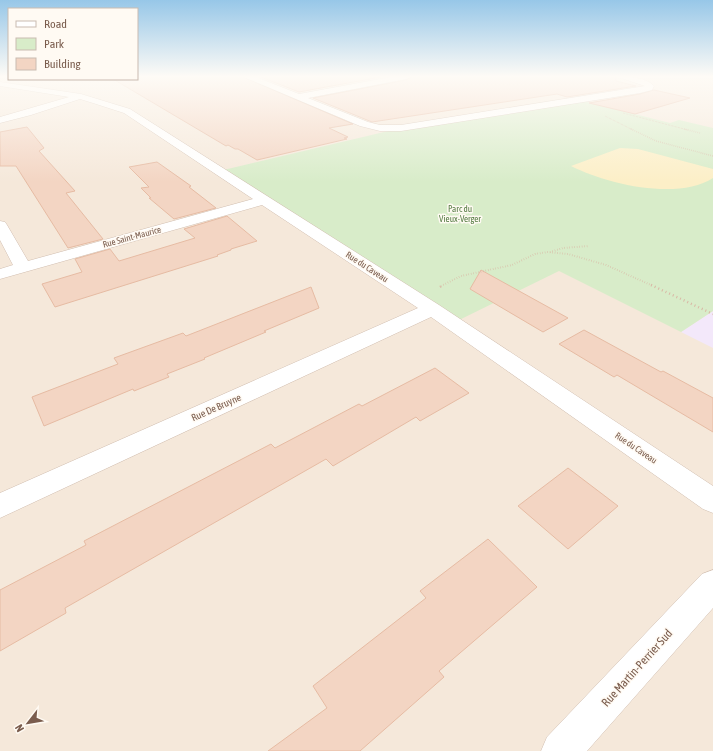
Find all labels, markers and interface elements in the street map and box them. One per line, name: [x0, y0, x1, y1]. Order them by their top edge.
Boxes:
legend: [8, 8, 138, 80]
text: Road: [44, 17, 67, 31]
text: Park: [44, 37, 65, 51]
text: Building: [44, 57, 82, 71]
park label: Parc du Vieux-Verger: [439, 204, 481, 224]
street label: Rue Saint-Maurice: [102, 224, 162, 250]
street label: Rue du Caveau: [344, 250, 390, 284]
street label: Rue De Bruyne: [190, 391, 243, 423]
street label: Rue du Caveau: [613, 430, 659, 466]
street label: Rue Martin-Perrier Sud: [599, 626, 675, 710]
north arrow: [8, 703, 48, 743]
text: N: [13, 722, 26, 734]

